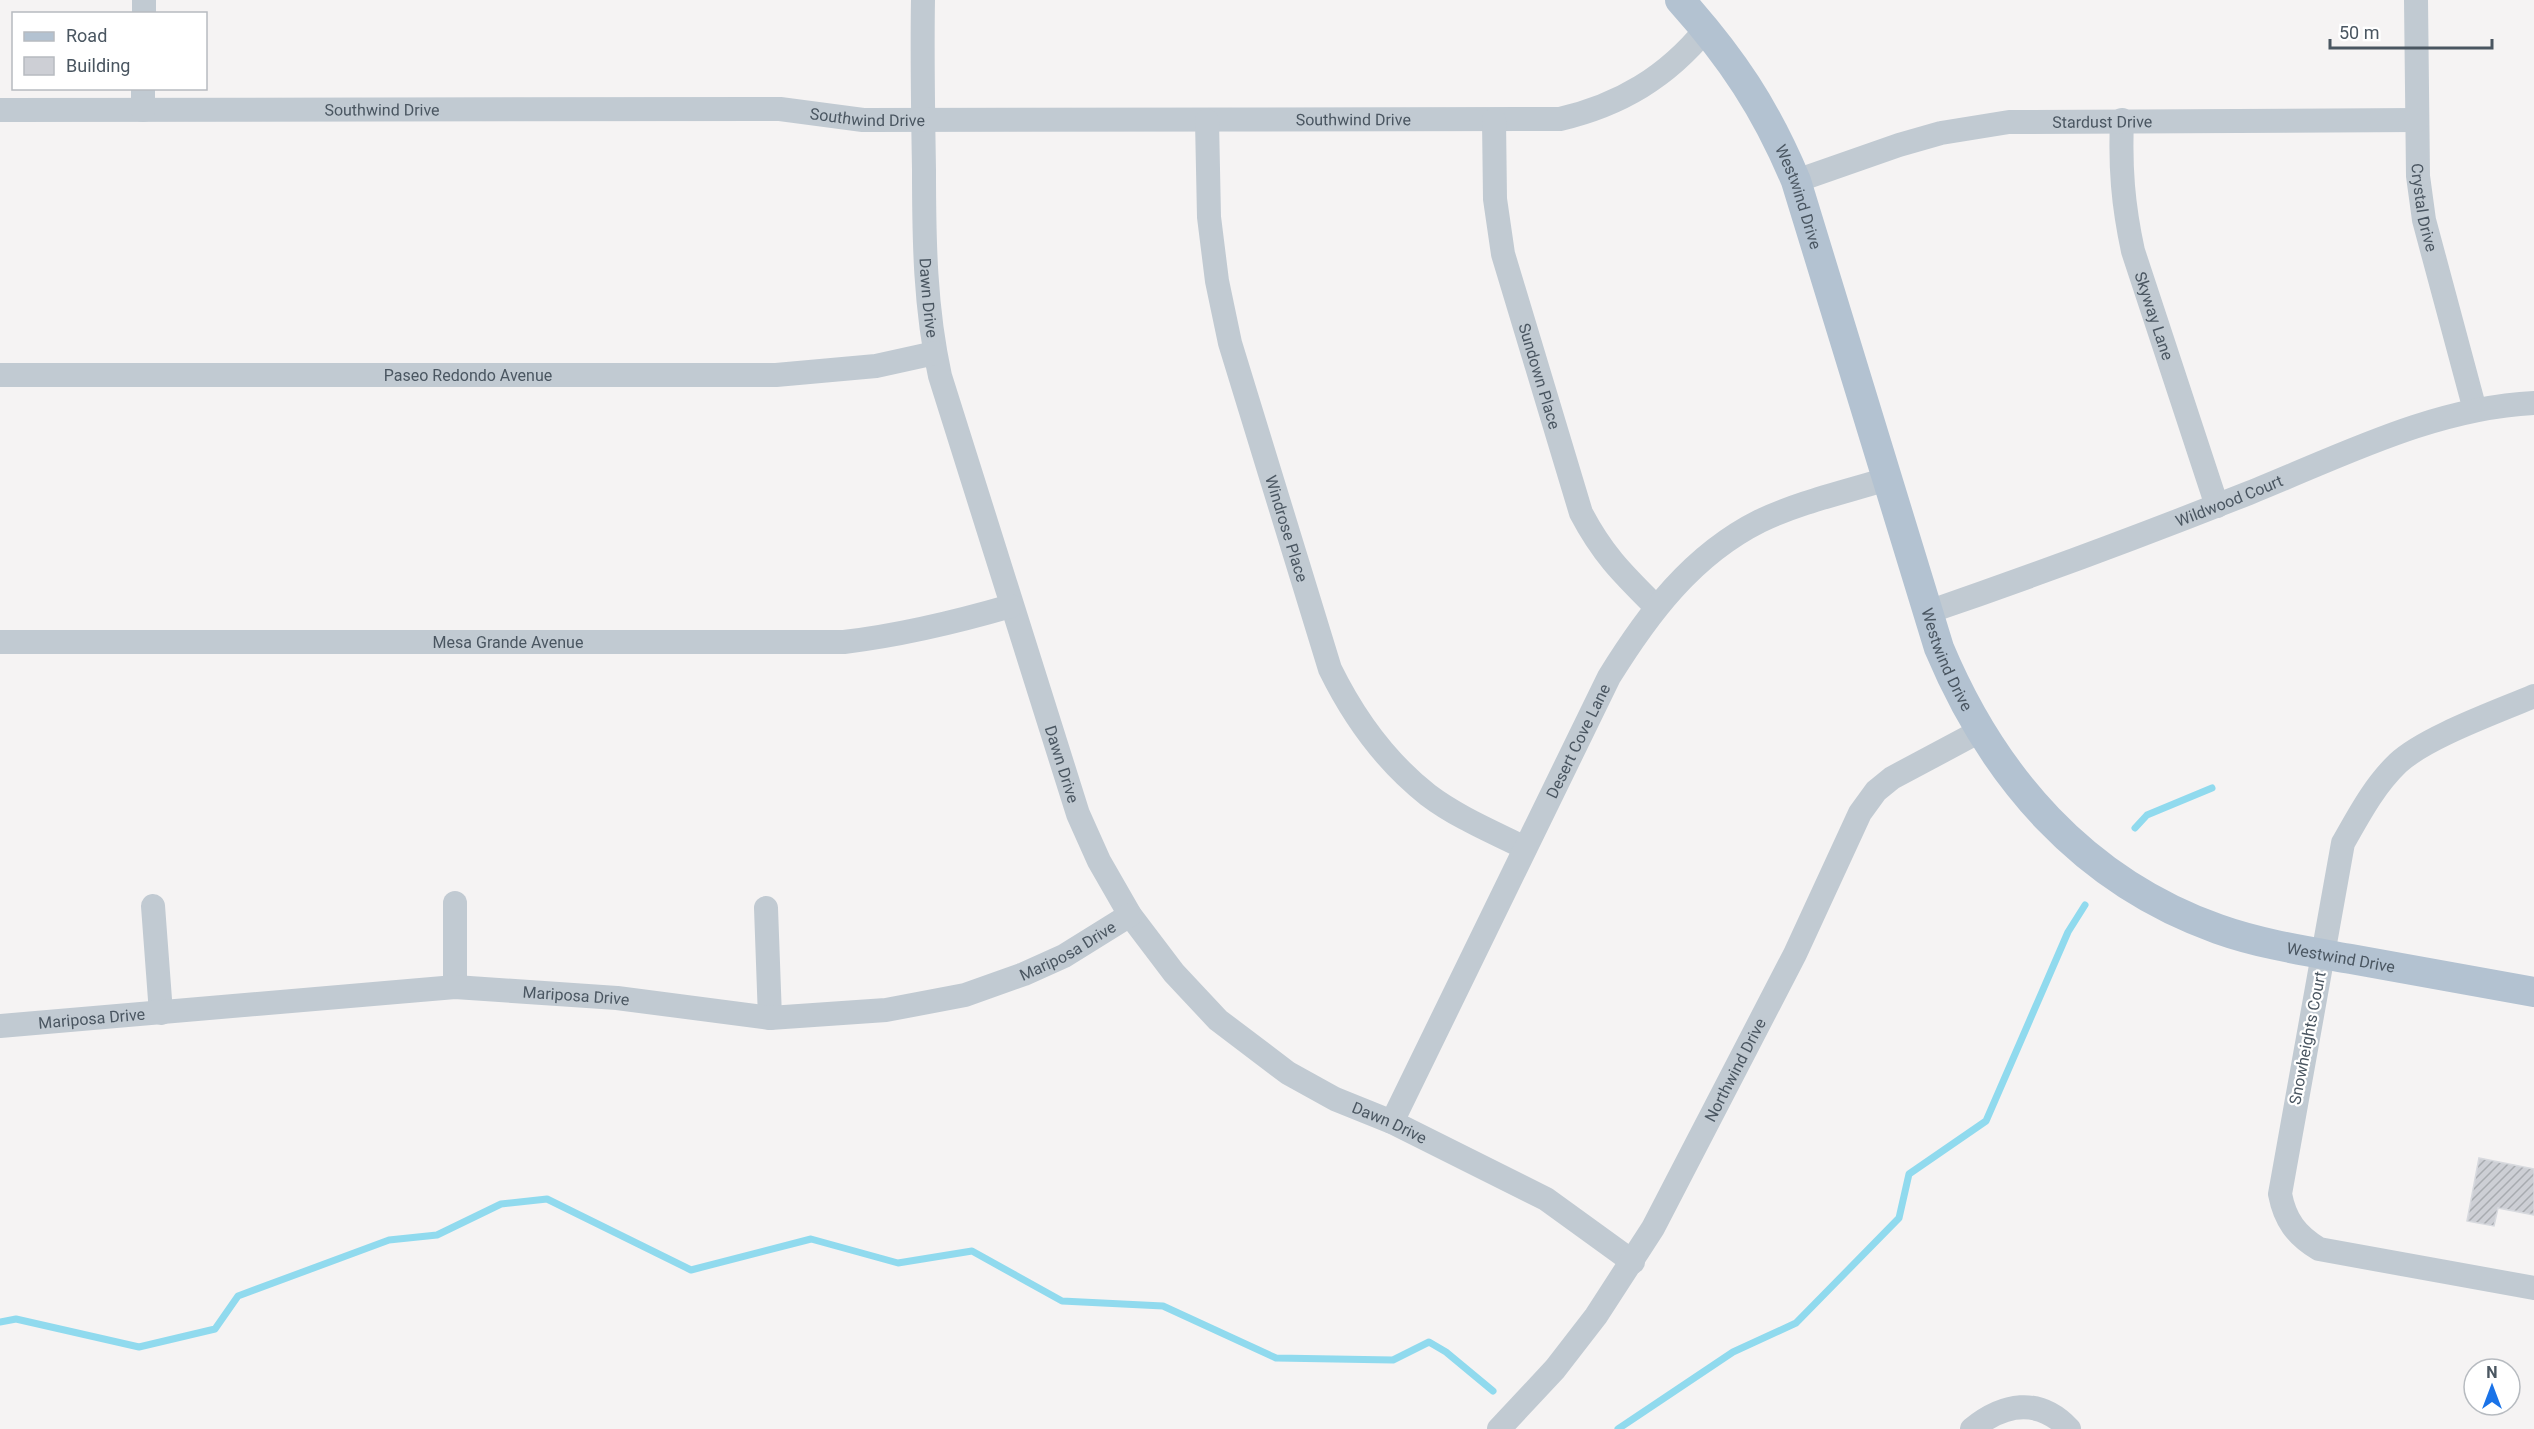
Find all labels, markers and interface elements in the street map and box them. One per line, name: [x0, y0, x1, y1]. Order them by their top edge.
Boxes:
legend: [12, 12, 207, 90]
scale bar: [2330, 12, 2492, 50]
text: 50 m: [2339, 22, 2379, 43]
text: Road: [66, 25, 107, 46]
text: Building: [66, 55, 130, 76]
street label: Southwind Drive: [324, 100, 440, 120]
street label: Southwind Drive: [809, 104, 925, 130]
street label: Southwind Drive: [1296, 110, 1411, 129]
street label: Stardust Drive: [2052, 112, 2152, 132]
street label: Westwind Drive: [1771, 142, 1825, 252]
street label: Crystal Drive: [2408, 163, 2441, 254]
street label: Dawn Drive: [916, 258, 942, 339]
street label: Skyway Lane: [2130, 269, 2177, 363]
street label: Sundown Place: [1514, 321, 1564, 431]
street label: Paseo Redondo Avenue: [384, 366, 552, 385]
street label: Wildwood Court: [2173, 471, 2286, 531]
street label: Windrose Place: [1261, 473, 1312, 584]
street label: Westwind Drive: [1917, 606, 1977, 714]
street label: Mesa Grande Avenue: [433, 633, 583, 652]
street label: Desert Cove Lane: [1542, 681, 1614, 801]
street label: Dawn Drive: [1041, 723, 1083, 805]
street label: Mariposa Drive: [1017, 917, 1119, 985]
street label: Westwind Drive: [2285, 939, 2397, 977]
street label: Snowheights Court: [2285, 970, 2330, 1106]
street label: Mariposa Drive: [522, 983, 631, 1010]
street label: Mariposa Drive: [38, 1005, 146, 1033]
street label: Northwind Drive: [1701, 1015, 1770, 1125]
street label: Dawn Drive: [1349, 1098, 1430, 1148]
north arrow: [2462, 1357, 2522, 1417]
text: N: [2486, 1363, 2498, 1382]

